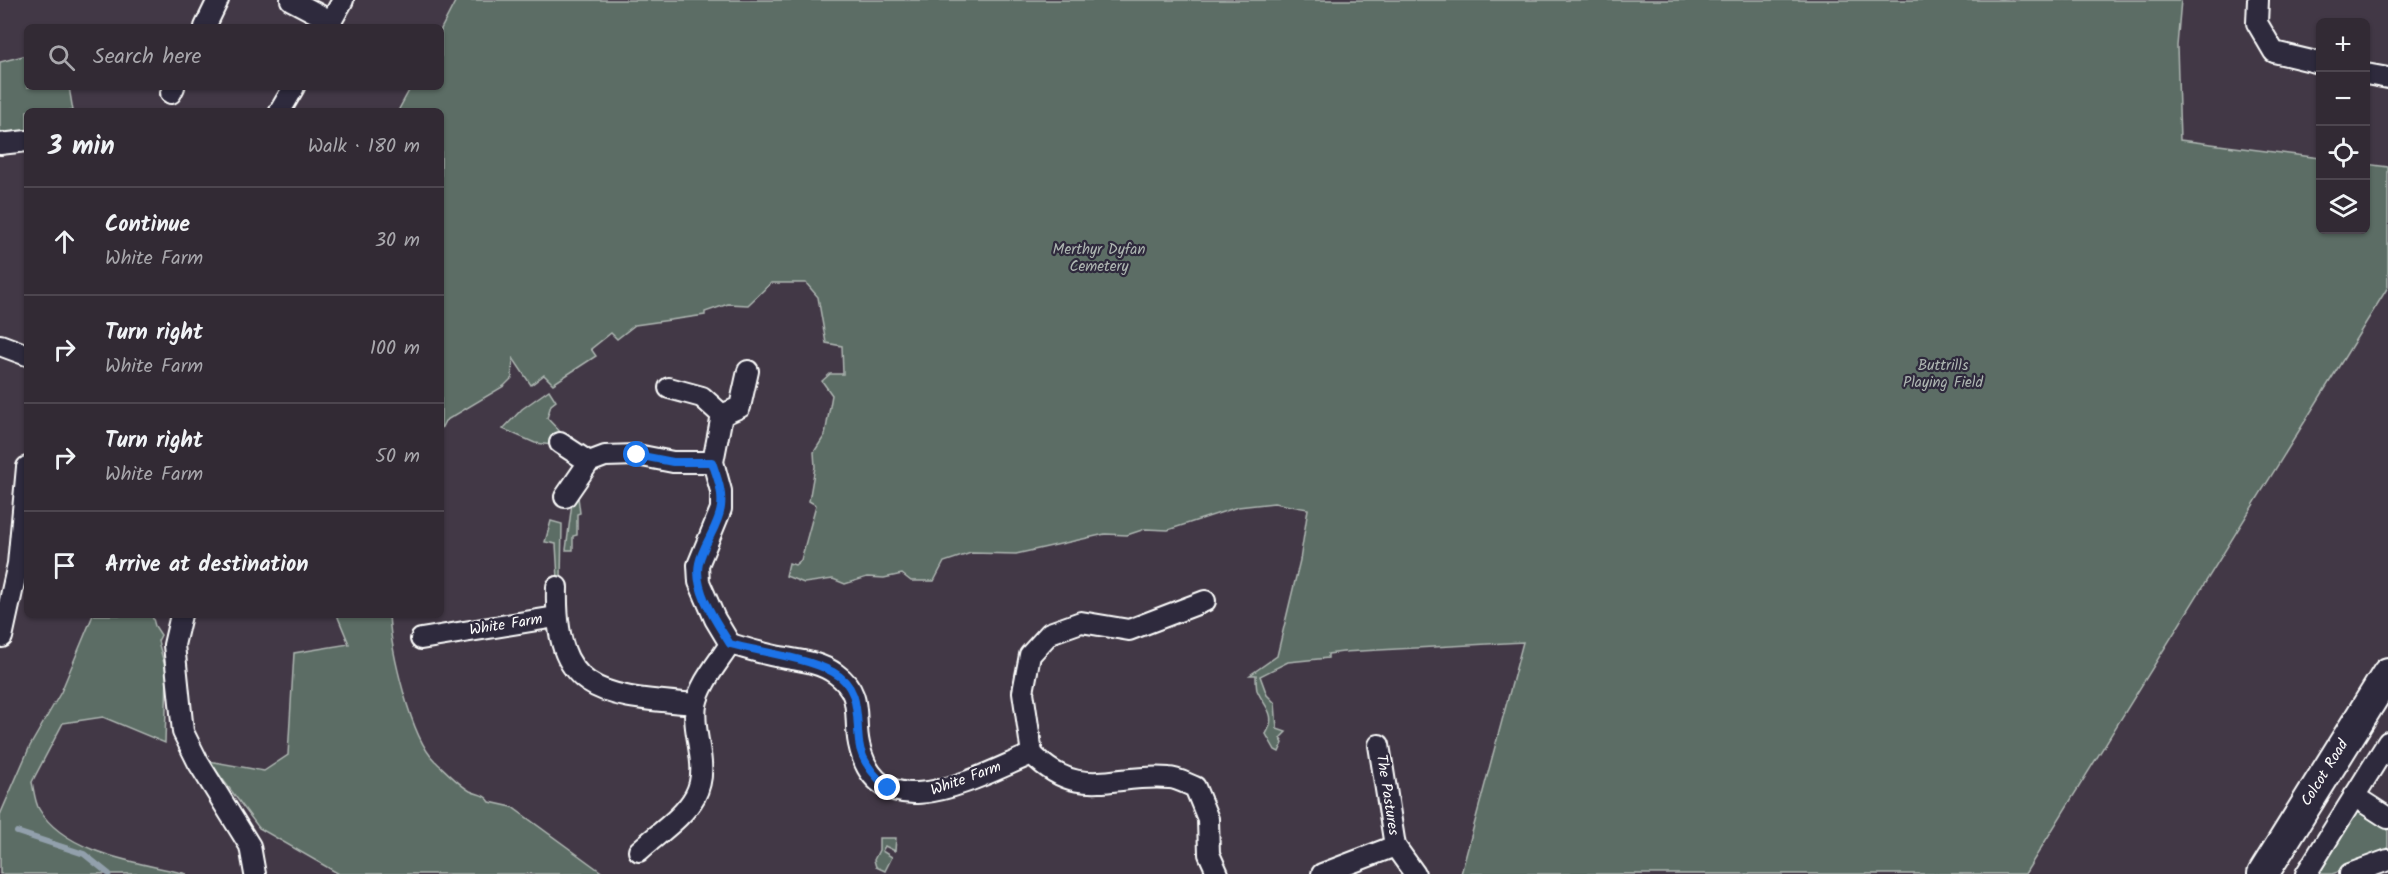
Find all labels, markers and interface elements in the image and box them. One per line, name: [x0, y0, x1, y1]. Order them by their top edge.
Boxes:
map controls: [2316, 18, 2370, 234]
button: +: [2316, 18, 2370, 72]
search box: [24, 24, 444, 90]
text: Search here: [93, 40, 201, 75]
icon: search: [45, 41, 78, 74]
button: −: [2316, 72, 2370, 126]
text: 3 min: [48, 126, 115, 168]
button: locate: [2316, 126, 2370, 180]
text: Walk · 180 m: [308, 131, 420, 163]
button: layers: [2316, 180, 2370, 234]
text: Continue: [105, 208, 190, 243]
icon: ahead: [48, 225, 81, 258]
text: 30 m: [375, 225, 420, 257]
park label: Merthyr Dyfan Cemetery: [1053, 238, 1145, 279]
text: White Farm: [105, 243, 203, 275]
text: Turn right: [105, 316, 203, 351]
icon: right: [48, 333, 81, 366]
text: 100 m: [370, 333, 420, 365]
text: White Farm: [105, 351, 203, 383]
park label: Buttrills Playing Field: [1903, 354, 1983, 395]
text: Turn right: [105, 424, 203, 459]
icon: right: [48, 441, 81, 474]
text: 50 m: [375, 441, 420, 473]
route start: [623, 441, 649, 467]
text: White Farm: [105, 459, 203, 491]
text: Arrive at destination: [105, 548, 308, 583]
icon: arrive: [48, 549, 81, 582]
street label: White Farm: [468, 607, 544, 643]
street label: Colcot Road: [2295, 734, 2355, 811]
street label: The Pastures: [1369, 753, 1405, 838]
street label: White Farm: [927, 755, 1005, 803]
route end: [874, 774, 900, 800]

